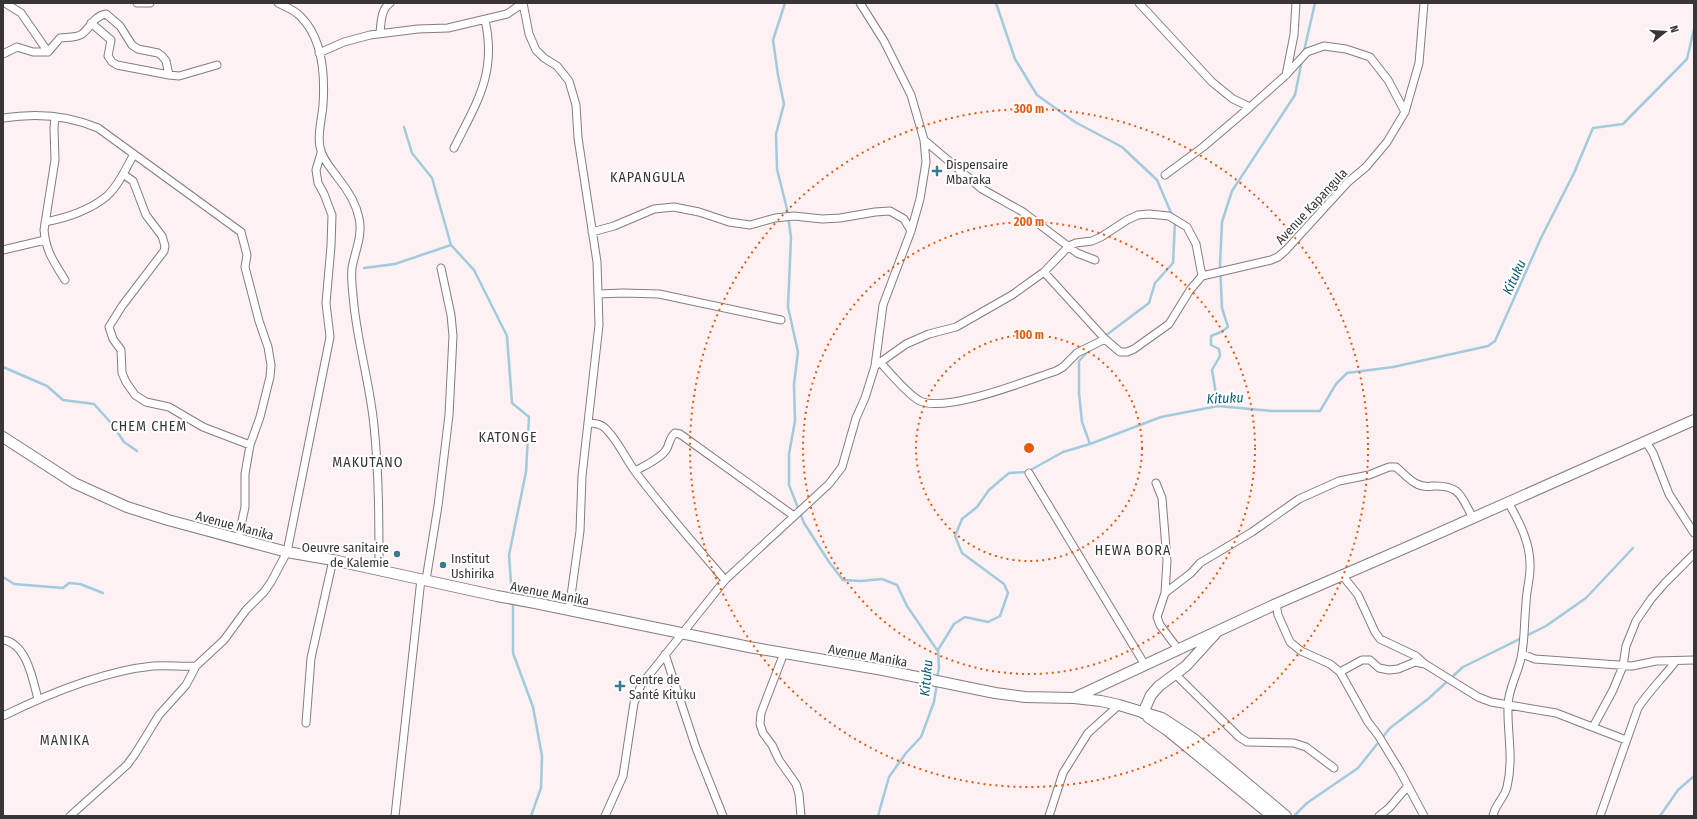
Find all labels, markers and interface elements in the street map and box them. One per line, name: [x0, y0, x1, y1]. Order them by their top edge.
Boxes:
north arrow: [1645, 12, 1685, 52]
text: N: [1667, 24, 1681, 34]
text: 300 m: [1013, 102, 1044, 116]
place label: Dispensaire Mbaraka: [946, 157, 1008, 187]
marker: Dispensaire Mbaraka: [931, 165, 943, 177]
street label: Avenue Kapangula: [1273, 165, 1350, 247]
district label: KAPANGULA: [610, 169, 686, 186]
text: 200 m: [1013, 215, 1044, 229]
water label: Kituku: [1499, 257, 1530, 298]
text: 100 m: [1014, 328, 1044, 342]
water label: Kituku: [1206, 389, 1244, 408]
district label: CHEM CHEM: [111, 418, 187, 435]
district label: KATONGE: [479, 429, 537, 446]
centre of rings: [1022, 441, 1036, 455]
district label: MAKUTANO: [332, 454, 404, 471]
street label: Avenue Manika: [194, 508, 275, 543]
place label: Oeuvre sanitaire de Kalemie: [302, 540, 389, 570]
district label: HEWA BORA: [1095, 542, 1171, 559]
marker: Oeuvre sanitaire de Kalemie: [392, 549, 402, 559]
place label: Institut Ushirika: [451, 551, 494, 581]
marker: Institut Ushirika: [438, 560, 448, 570]
street label: Avenue Manika: [509, 578, 591, 608]
street label: Avenue Manika: [827, 641, 909, 670]
water label: Kituku: [916, 659, 937, 697]
place label: Centre de Santé Kituku: [629, 672, 696, 702]
marker: Centre de Santé Kituku: [614, 680, 626, 692]
district label: MANIKA: [40, 732, 90, 749]

